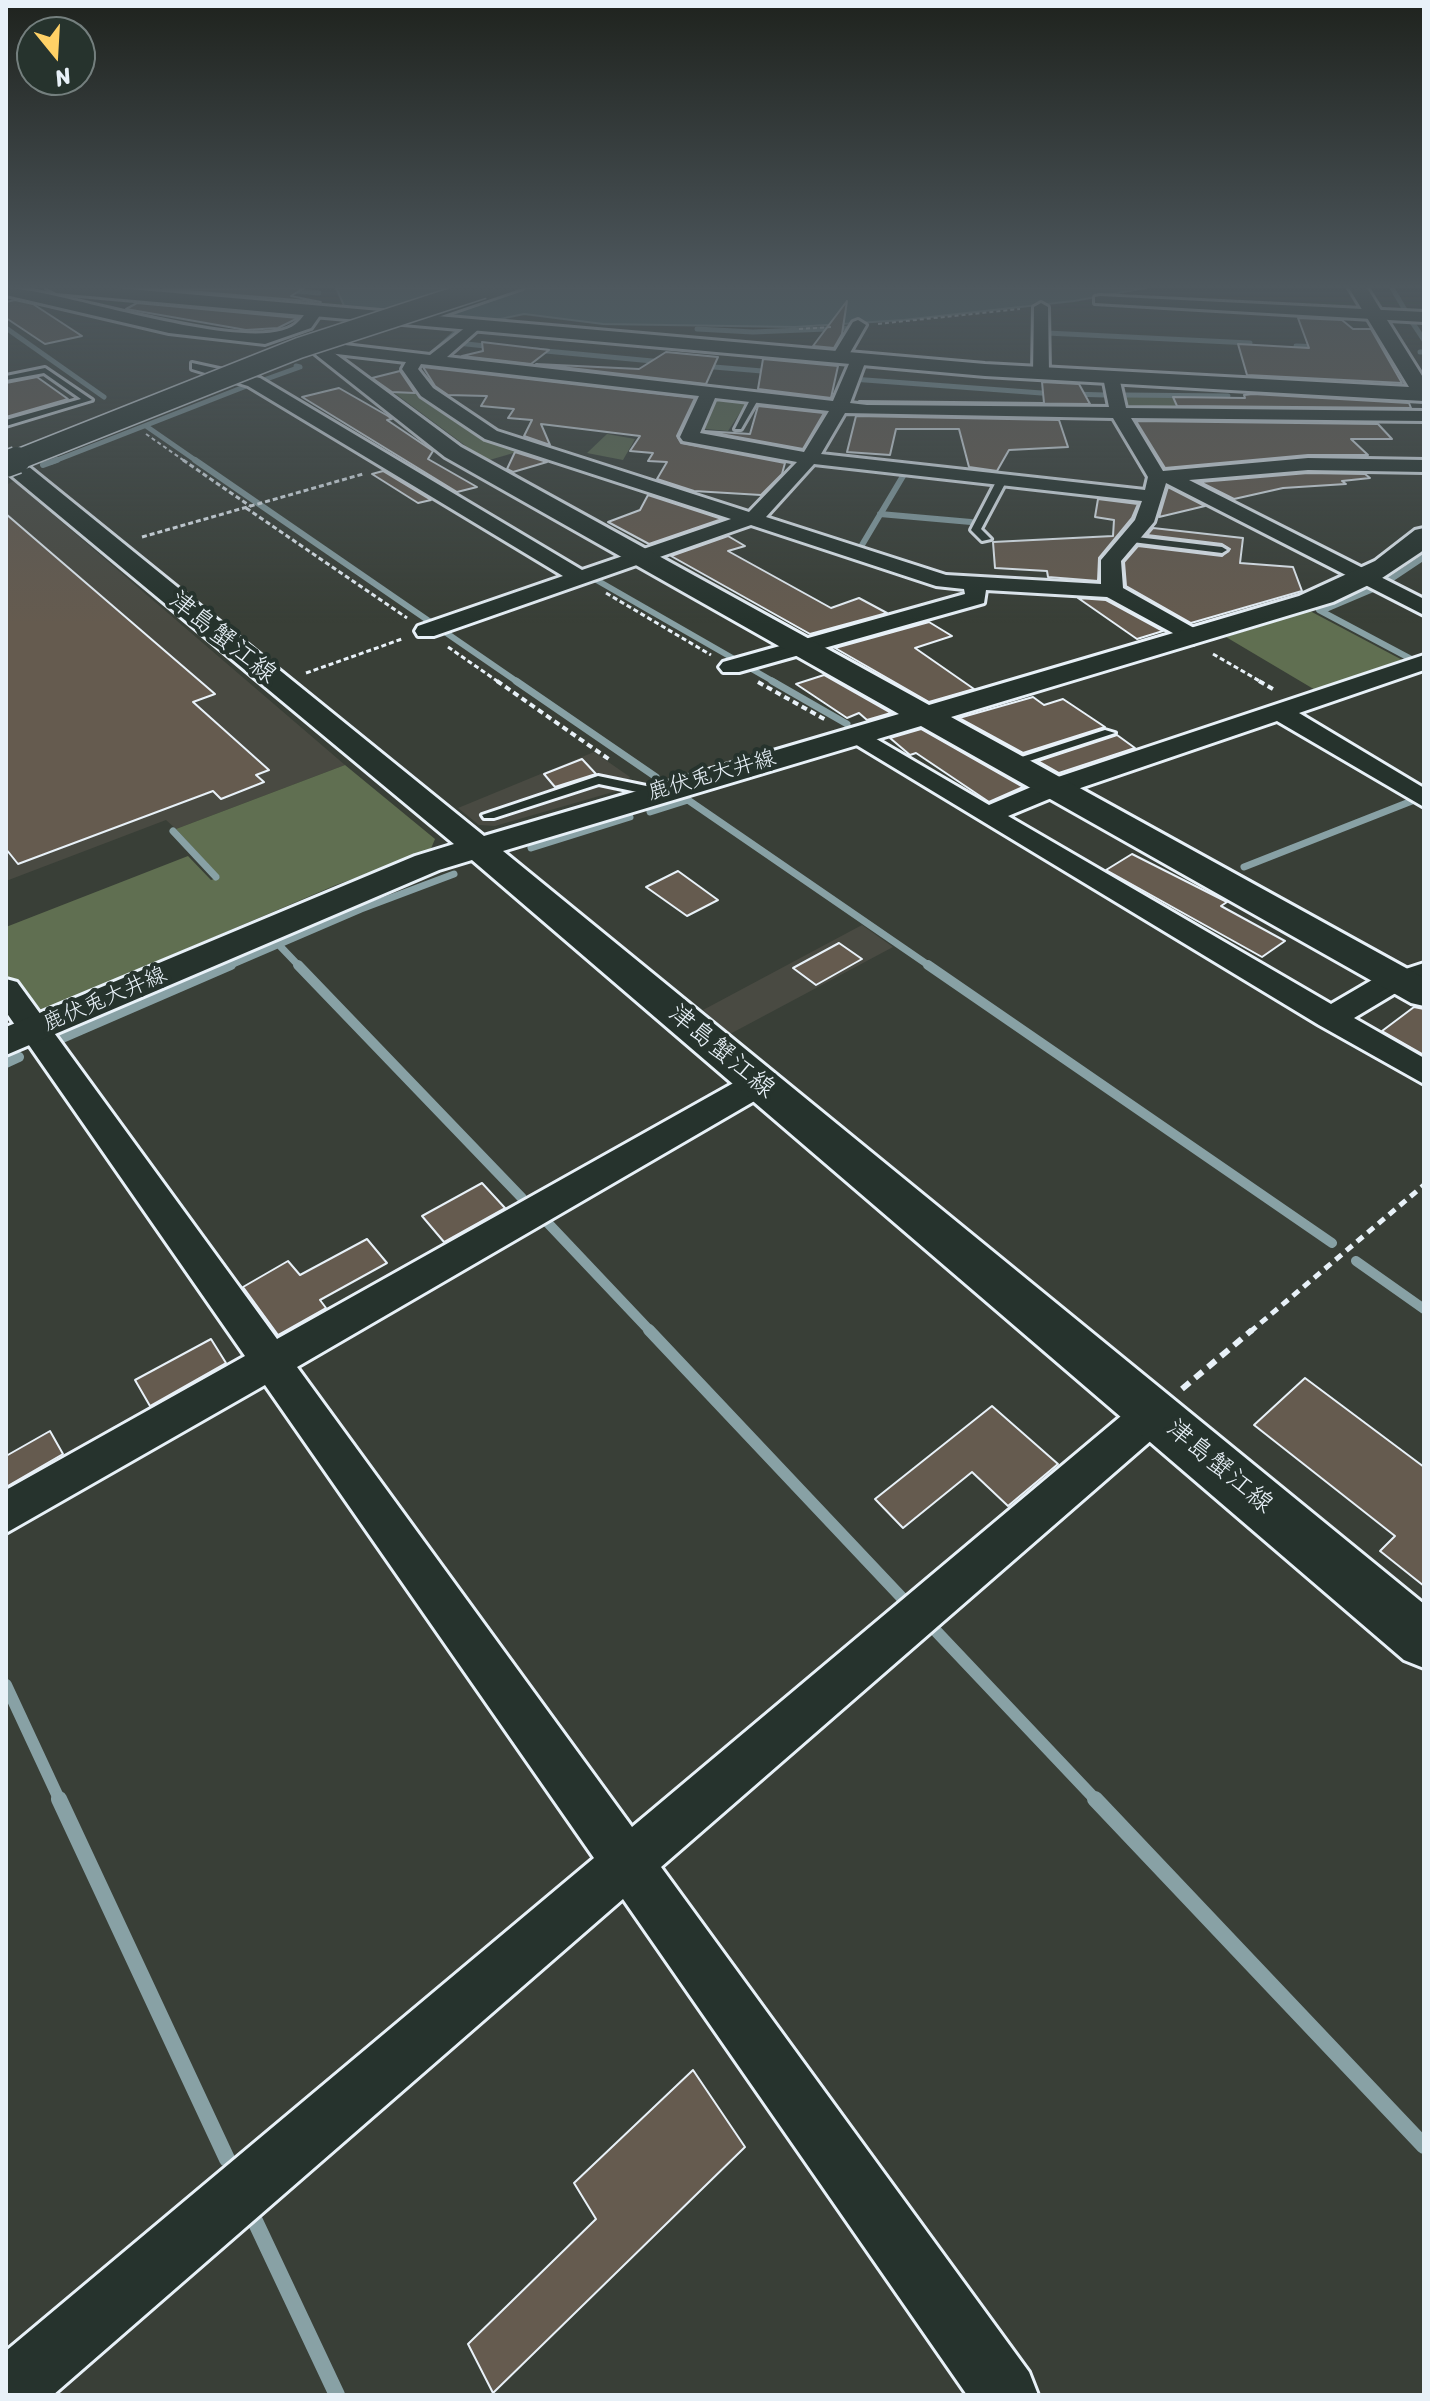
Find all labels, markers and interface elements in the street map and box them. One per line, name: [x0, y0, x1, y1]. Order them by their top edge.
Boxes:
north arrow: [16, 16, 96, 96]
text: N: [50, 56, 76, 98]
street label: 津島蟹江線: [162, 585, 282, 691]
street label: 鹿伏兎大井線: [645, 745, 779, 807]
street label: 鹿伏兎大井線: [39, 962, 171, 1038]
street label: 津島蟹江線: [661, 998, 781, 1106]
street label: 津島蟹江線: [1159, 1413, 1279, 1521]

